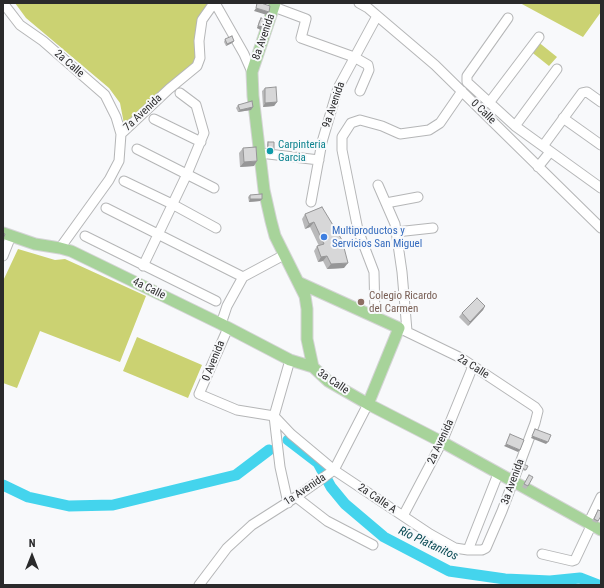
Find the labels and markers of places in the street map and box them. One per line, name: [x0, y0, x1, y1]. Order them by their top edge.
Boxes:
place label: Carpinteria Garcia: [278, 138, 326, 164]
marker: Carpinteria Garcia: [265, 146, 275, 156]
place label: Multiproductos y Servicios San Miguel: [332, 224, 422, 250]
marker: Multiproductos y Servicios San Miguel: [319, 232, 329, 242]
place label: Colegio Ricardo del Carmen: [369, 289, 437, 315]
marker: Colegio Ricardo del Carmen: [356, 297, 366, 307]

